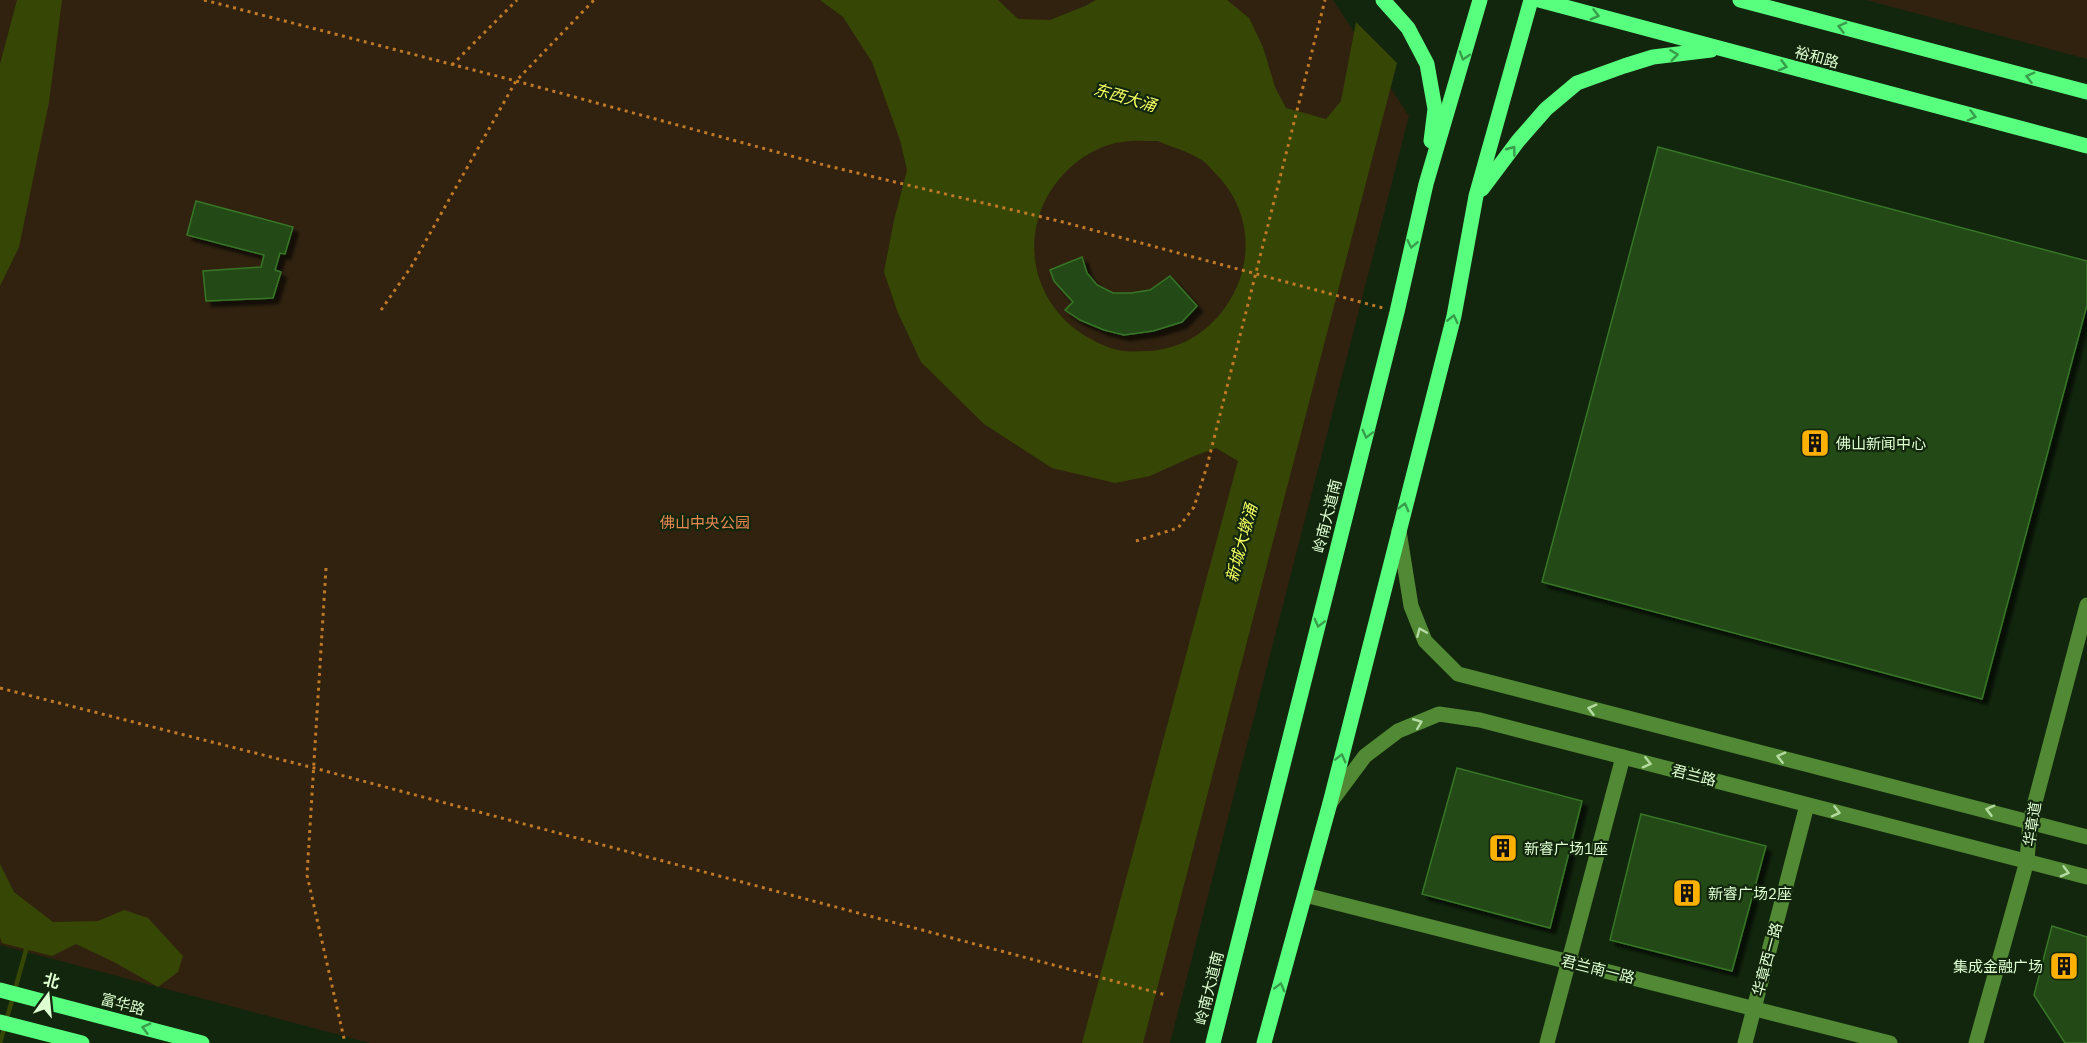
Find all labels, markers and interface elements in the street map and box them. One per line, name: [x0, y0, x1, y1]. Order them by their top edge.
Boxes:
one-way arrow: [1590, 8, 1600, 21]
one-way arrow: [1837, 22, 1847, 35]
street label: 裕和路: [1793, 42, 1841, 72]
one-way arrow: [1669, 49, 1679, 61]
one-way arrow: [1459, 50, 1471, 61]
one-way arrow: [1778, 59, 1788, 72]
one-way arrow: [2026, 72, 2036, 84]
water label: 东西大涌: [1091, 79, 1160, 116]
one-way arrow: [1967, 108, 1977, 121]
one-way arrow: [1504, 145, 1515, 156]
one-way arrow: [1407, 239, 1420, 249]
one-way arrow: [1446, 314, 1459, 324]
building icon: 佛山新闻中心: [1799, 427, 1831, 459]
one-way arrow: [1361, 428, 1374, 438]
place label: 佛山新闻中心: [1836, 434, 1926, 453]
street label: 岭南大道南: [1309, 477, 1345, 555]
water label: 新城大墩涌: [1221, 500, 1262, 584]
one-way arrow: [1397, 503, 1410, 513]
park label: 佛山中央公园: [660, 513, 750, 532]
one-way arrow: [1314, 618, 1327, 628]
one-way arrow: [1416, 627, 1428, 638]
one-way arrow: [1587, 703, 1597, 716]
one-way arrow: [1411, 718, 1422, 730]
one-way arrow: [1776, 751, 1786, 764]
one-way arrow: [1334, 753, 1347, 763]
one-way arrow: [1642, 756, 1652, 769]
street label: 君兰路: [1670, 760, 1718, 790]
street label: 华章道: [2019, 800, 2045, 848]
one-way arrow: [1830, 805, 1841, 817]
one-way arrow: [1985, 805, 1995, 818]
building icon: 新睿广场1座: [1487, 832, 1519, 864]
place label: 新睿广场1座: [1524, 839, 1608, 858]
one-way arrow: [2060, 864, 2070, 877]
building icon: 新睿广场2座: [1671, 877, 1703, 909]
place label: 新睿广场2座: [1708, 884, 1792, 903]
street label: 华章西一路: [1748, 920, 1786, 998]
street label: 岭南大道南: [1191, 949, 1227, 1027]
building icon: 集成金融广场: [2048, 950, 2080, 982]
street label: 君兰南一路: [1559, 951, 1637, 987]
place label: 集成金融广场: [1953, 957, 2043, 976]
north arrow: [18, 965, 78, 1025]
text: 北: [42, 969, 62, 992]
one-way arrow: [1273, 982, 1285, 992]
street label: 富华路: [99, 989, 147, 1019]
one-way arrow: [141, 1023, 152, 1035]

